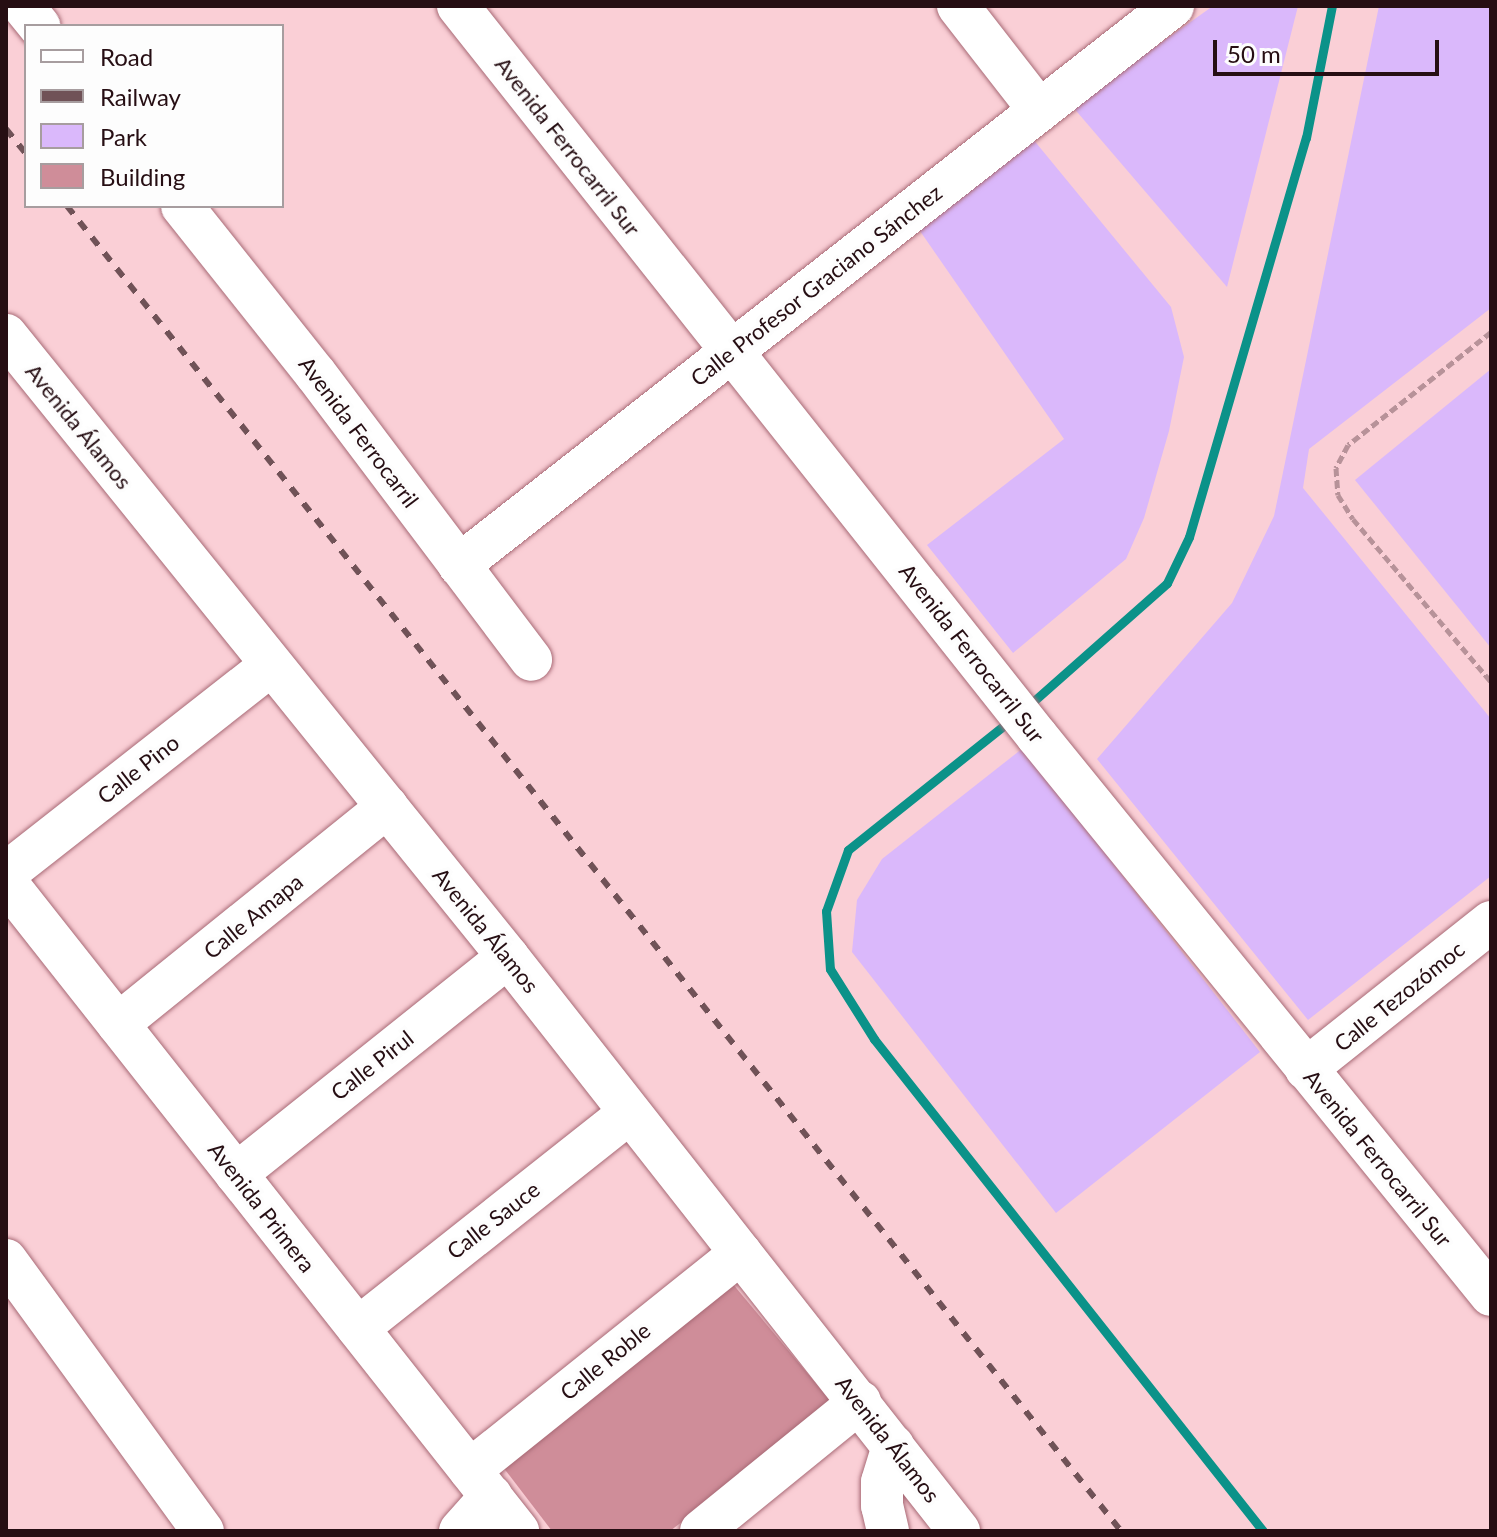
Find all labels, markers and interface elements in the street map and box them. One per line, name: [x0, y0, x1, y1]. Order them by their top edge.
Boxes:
legend: [24, 24, 284, 208]
scale bar: [1217, 24, 1443, 74]
text: 50 m: [1227, 39, 1281, 68]
text: Road: [100, 42, 153, 71]
street label: Avenida Ferrocarril Sur: [490, 51, 646, 241]
text: Railway: [100, 82, 181, 111]
text: Park: [100, 122, 147, 151]
text: Building: [100, 162, 185, 191]
street label: Calle Profesor Graciano Sánchez: [685, 179, 947, 391]
street label: Avenida Ferrocarril: [294, 351, 424, 513]
street label: Avenida Álamos: [20, 358, 138, 494]
street label: Avenida Ferrocarril Sur: [894, 558, 1050, 748]
street label: Calle Pino: [92, 729, 184, 809]
street label: Avenida Álamos: [427, 862, 545, 998]
street label: Calle Amapa: [198, 868, 308, 964]
street label: Calle Tezozómoc: [1328, 935, 1470, 1057]
street label: Calle Pirul: [326, 1025, 418, 1105]
street label: Avenida Ferrocarril Sur: [1299, 1064, 1457, 1252]
street label: Avenida Primera: [203, 1137, 321, 1277]
street label: Calle Sauce: [441, 1176, 545, 1264]
street label: Calle Roble: [555, 1317, 655, 1405]
street label: Avenida Álamos: [830, 1370, 946, 1508]

